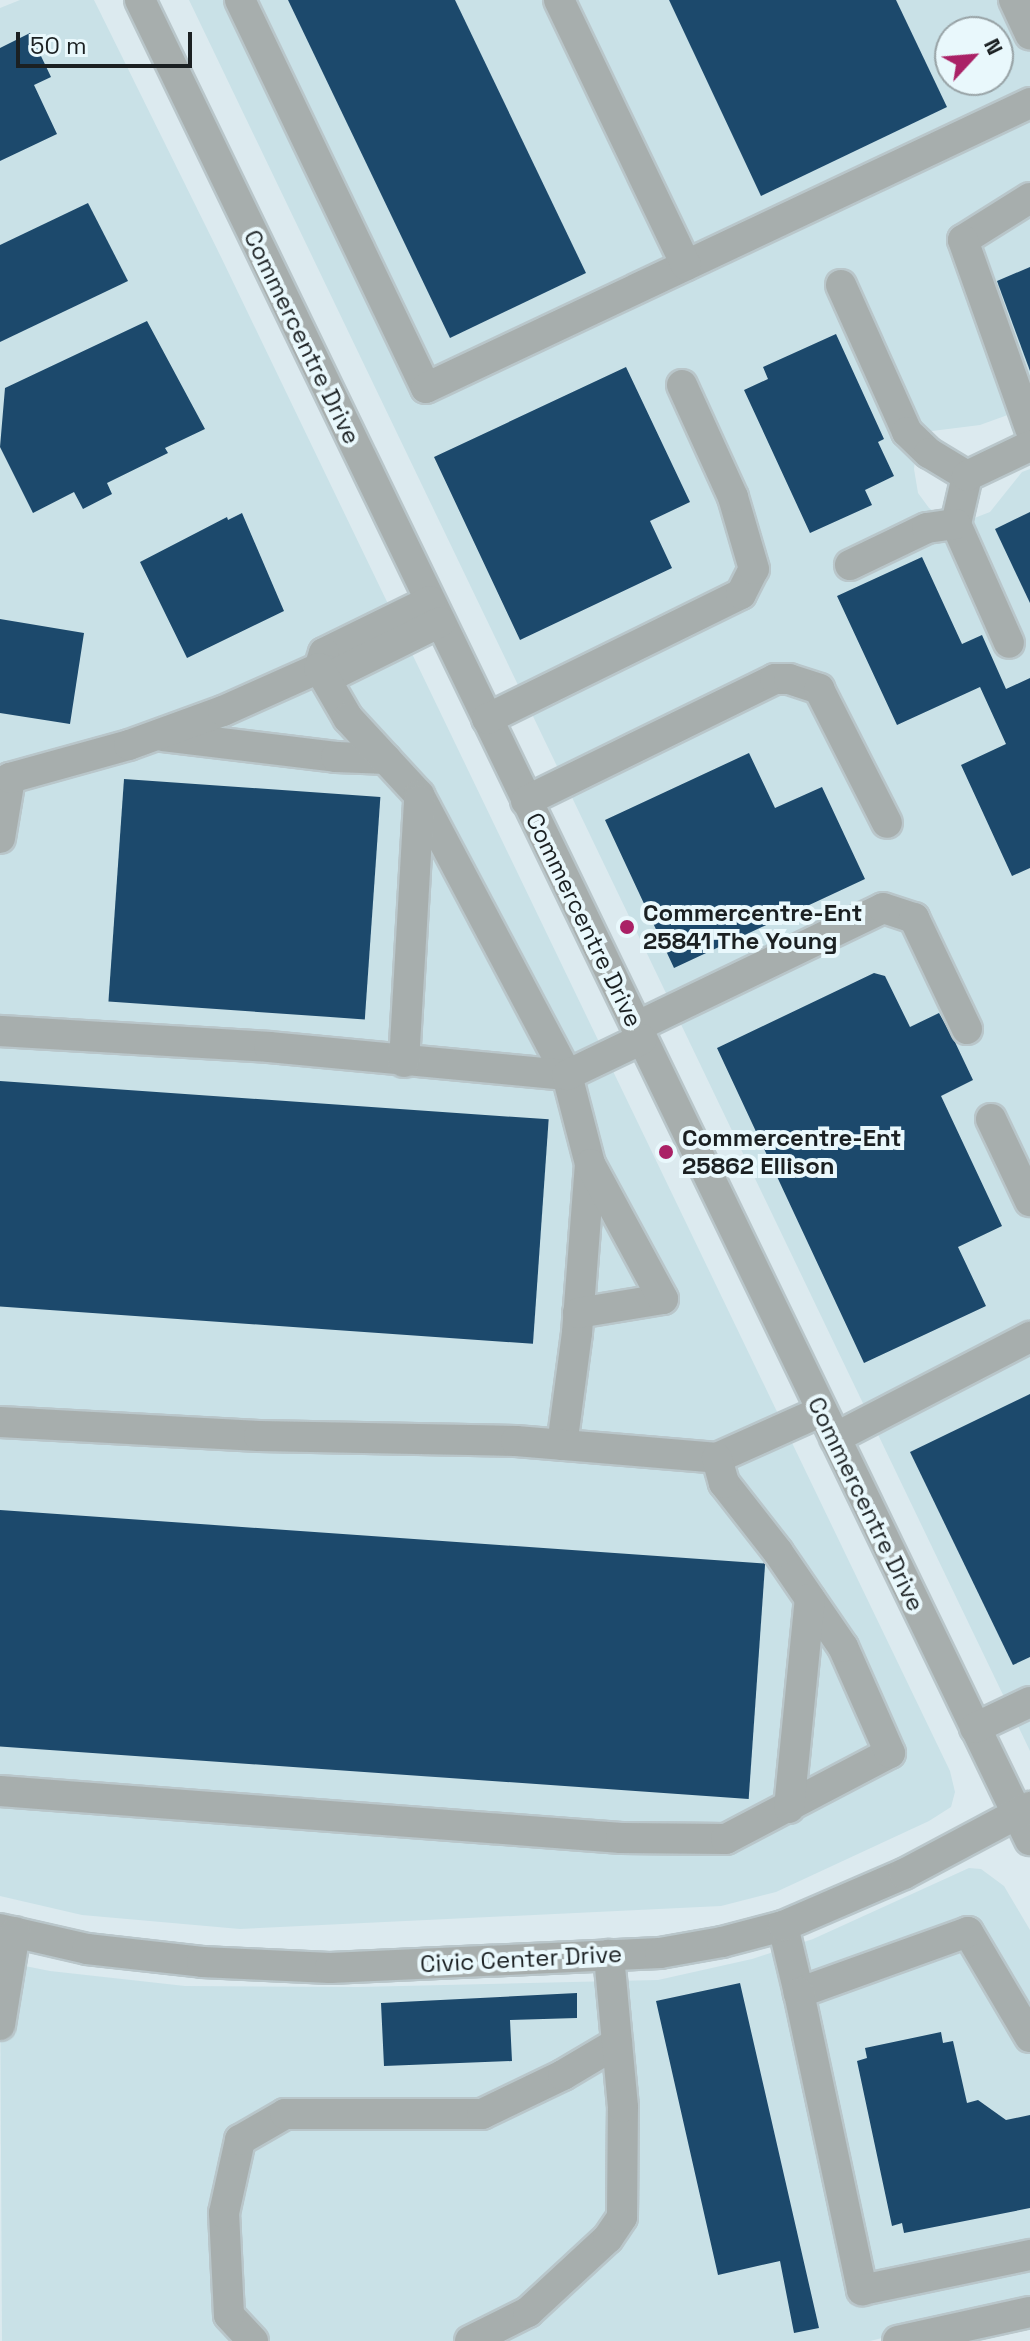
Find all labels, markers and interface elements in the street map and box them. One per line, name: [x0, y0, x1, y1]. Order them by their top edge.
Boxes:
scale bar: [20, 16, 196, 66]
north arrow: [934, 16, 1014, 96]
text: 50 m: [30, 30, 87, 61]
text: N: [978, 34, 1010, 59]
street label: Commercentre Drive: [238, 225, 366, 449]
street label: Commercentre Drive: [520, 808, 648, 1032]
place label: Commercentre-Ent 25841 The Young: [643, 899, 862, 955]
marker: Commercentre-Ent 25841 The Young: [618, 918, 636, 936]
place label: Commercentre-Ent 25862 Ellison: [682, 1124, 901, 1180]
marker: Commercentre-Ent 25862 Ellison: [657, 1143, 675, 1161]
street label: Commercentre Drive: [802, 1392, 930, 1616]
street label: Civic Center Drive: [419, 1939, 623, 1979]

